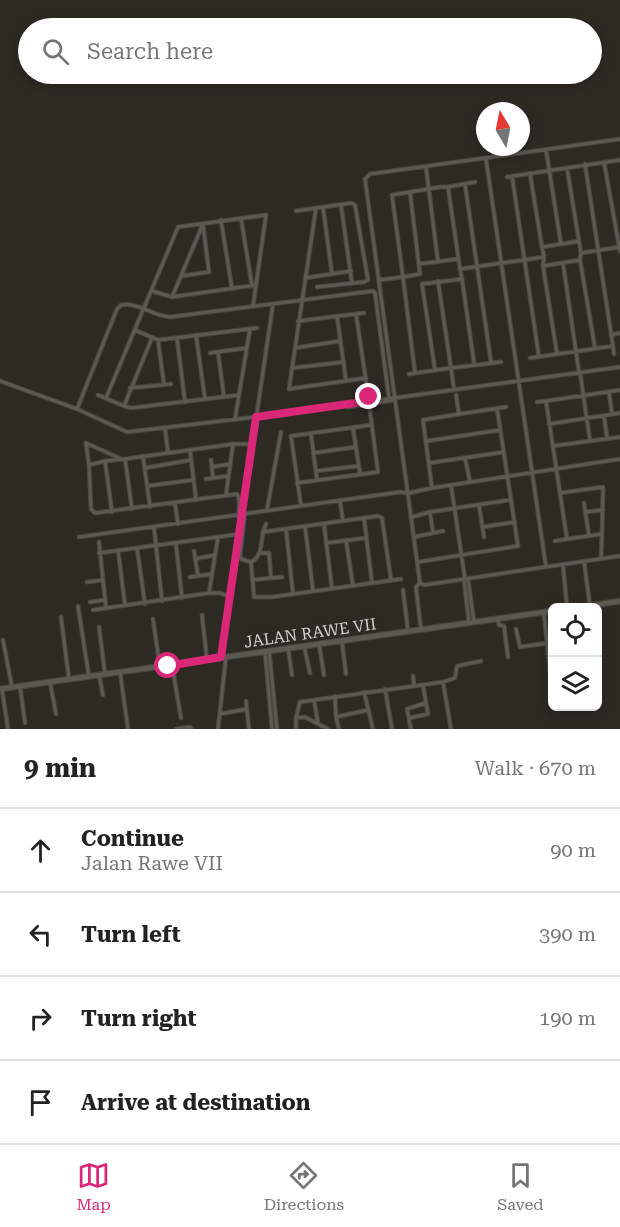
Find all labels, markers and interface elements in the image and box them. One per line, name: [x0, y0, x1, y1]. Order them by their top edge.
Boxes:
search box: [18, 18, 602, 84]
icon: search: [39, 35, 72, 68]
text: Search here: [87, 39, 213, 64]
north arrow: [476, 102, 530, 156]
route end: [355, 383, 381, 409]
map controls: [548, 603, 602, 711]
button: locate: [548, 603, 602, 657]
street label: JALAN RAWE VII: [243, 614, 377, 652]
route start: [154, 652, 180, 678]
button: layers: [548, 657, 602, 711]
text: 9 min: [24, 753, 96, 783]
text: Walk · 670 m: [475, 756, 596, 780]
text: Continue: [81, 826, 184, 851]
icon: ahead: [24, 834, 57, 867]
text: 90 m: [550, 838, 596, 862]
text: Jalan Rawe VII: [81, 851, 223, 875]
icon: left: [24, 918, 57, 951]
text: Turn left: [81, 922, 181, 947]
text: 390 m: [539, 922, 596, 946]
icon: right: [24, 1002, 57, 1035]
text: Turn right: [81, 1006, 196, 1031]
text: 190 m: [539, 1006, 596, 1030]
icon: arrive: [24, 1086, 57, 1119]
text: Arrive at destination: [81, 1090, 310, 1115]
tab: Map: [76, 1159, 111, 1214]
tab: Directions: [264, 1159, 344, 1214]
tab: Saved: [497, 1159, 544, 1214]

